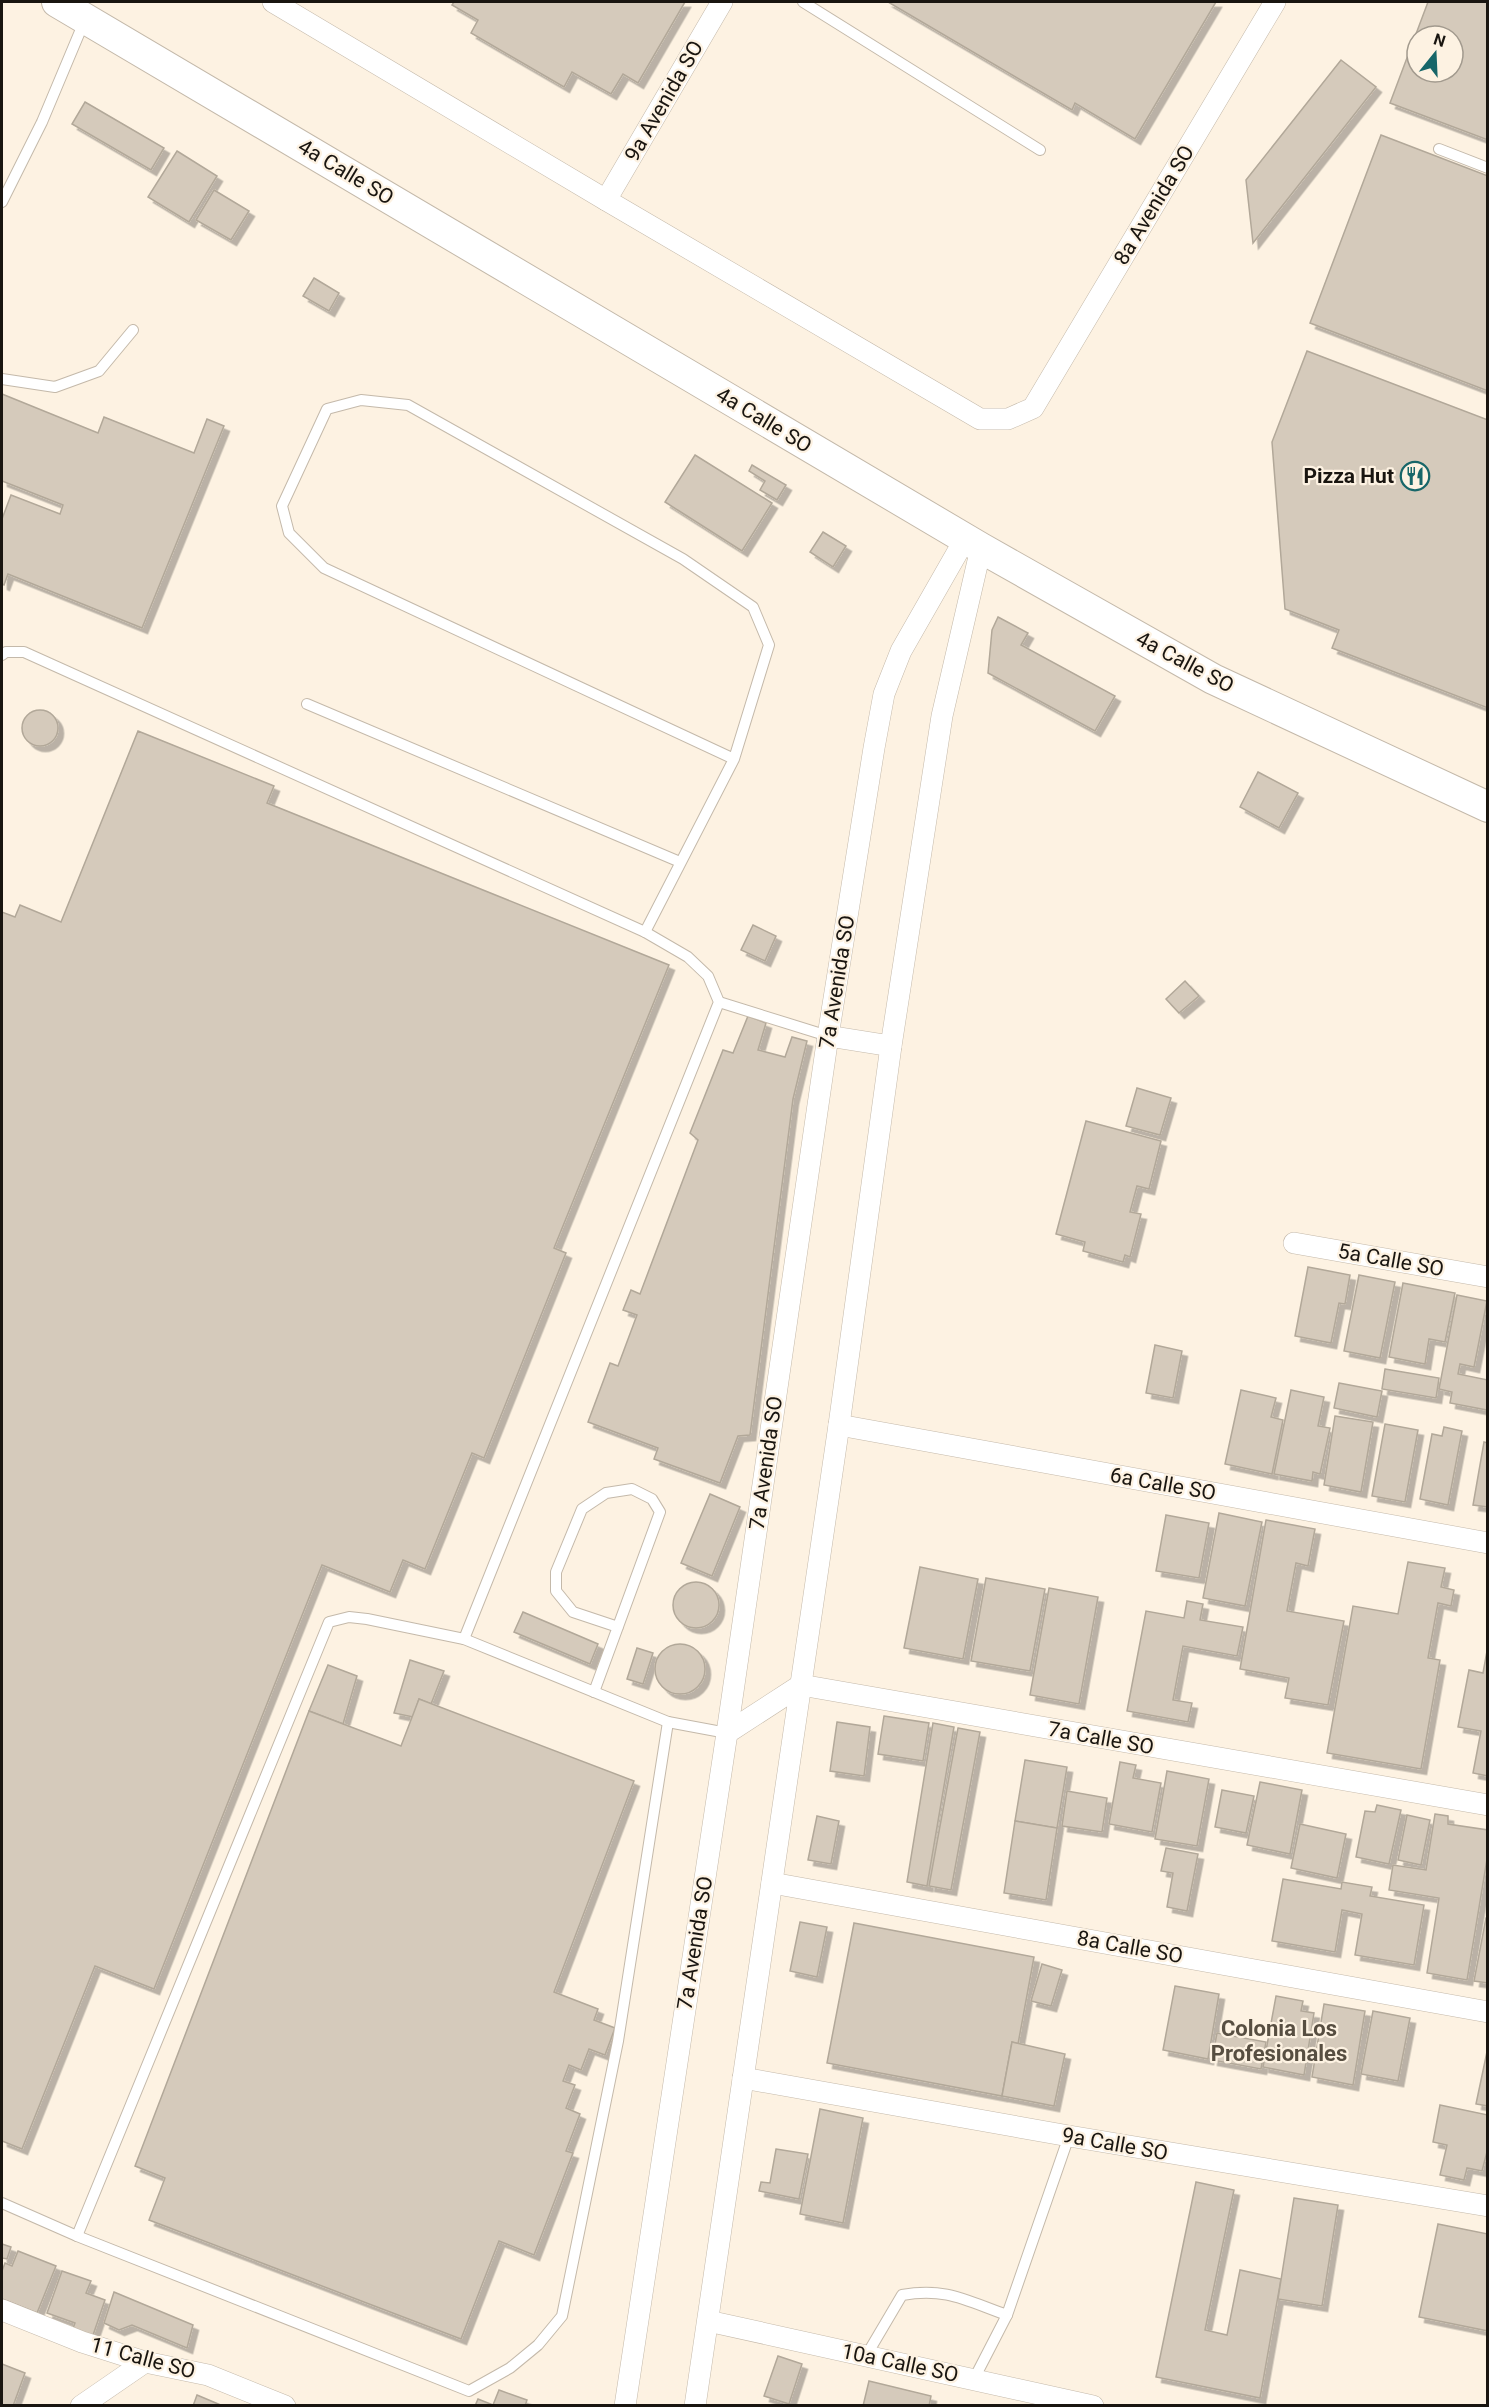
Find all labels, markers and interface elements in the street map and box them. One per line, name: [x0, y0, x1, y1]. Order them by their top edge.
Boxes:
north arrow: [1405, 24, 1465, 84]
text: N: [1431, 29, 1448, 51]
street label: 9a Avenida SO: [620, 37, 708, 165]
street label: 4a Calle SO: [294, 134, 398, 210]
street label: 8a Avenida SO: [1109, 141, 1199, 269]
street label: 4a Calle SO: [712, 382, 816, 458]
restaurant icon: Pizza Hut: [1399, 460, 1431, 492]
place label: Pizza Hut: [1303, 464, 1394, 488]
street label: 4a Calle SO: [1132, 626, 1238, 698]
street label: 7a Avenida SO: [815, 914, 859, 1050]
street label: 5a Calle SO: [1336, 1239, 1446, 1281]
street label: 7a Avenida SO: [745, 1395, 787, 1531]
street label: 6a Calle SO: [1108, 1463, 1218, 1505]
street label: 7a Calle SO: [1046, 1717, 1156, 1759]
street label: 7a Avenida SO: [673, 1875, 717, 2011]
street label: 8a Calle SO: [1075, 1926, 1185, 1968]
district label: Colonia Los Profesionales: [1211, 2016, 1347, 2066]
street label: 9a Calle SO: [1060, 2123, 1170, 2165]
street label: 11 Calle SO: [88, 2333, 198, 2383]
street label: 10a Calle SO: [839, 2339, 961, 2387]

